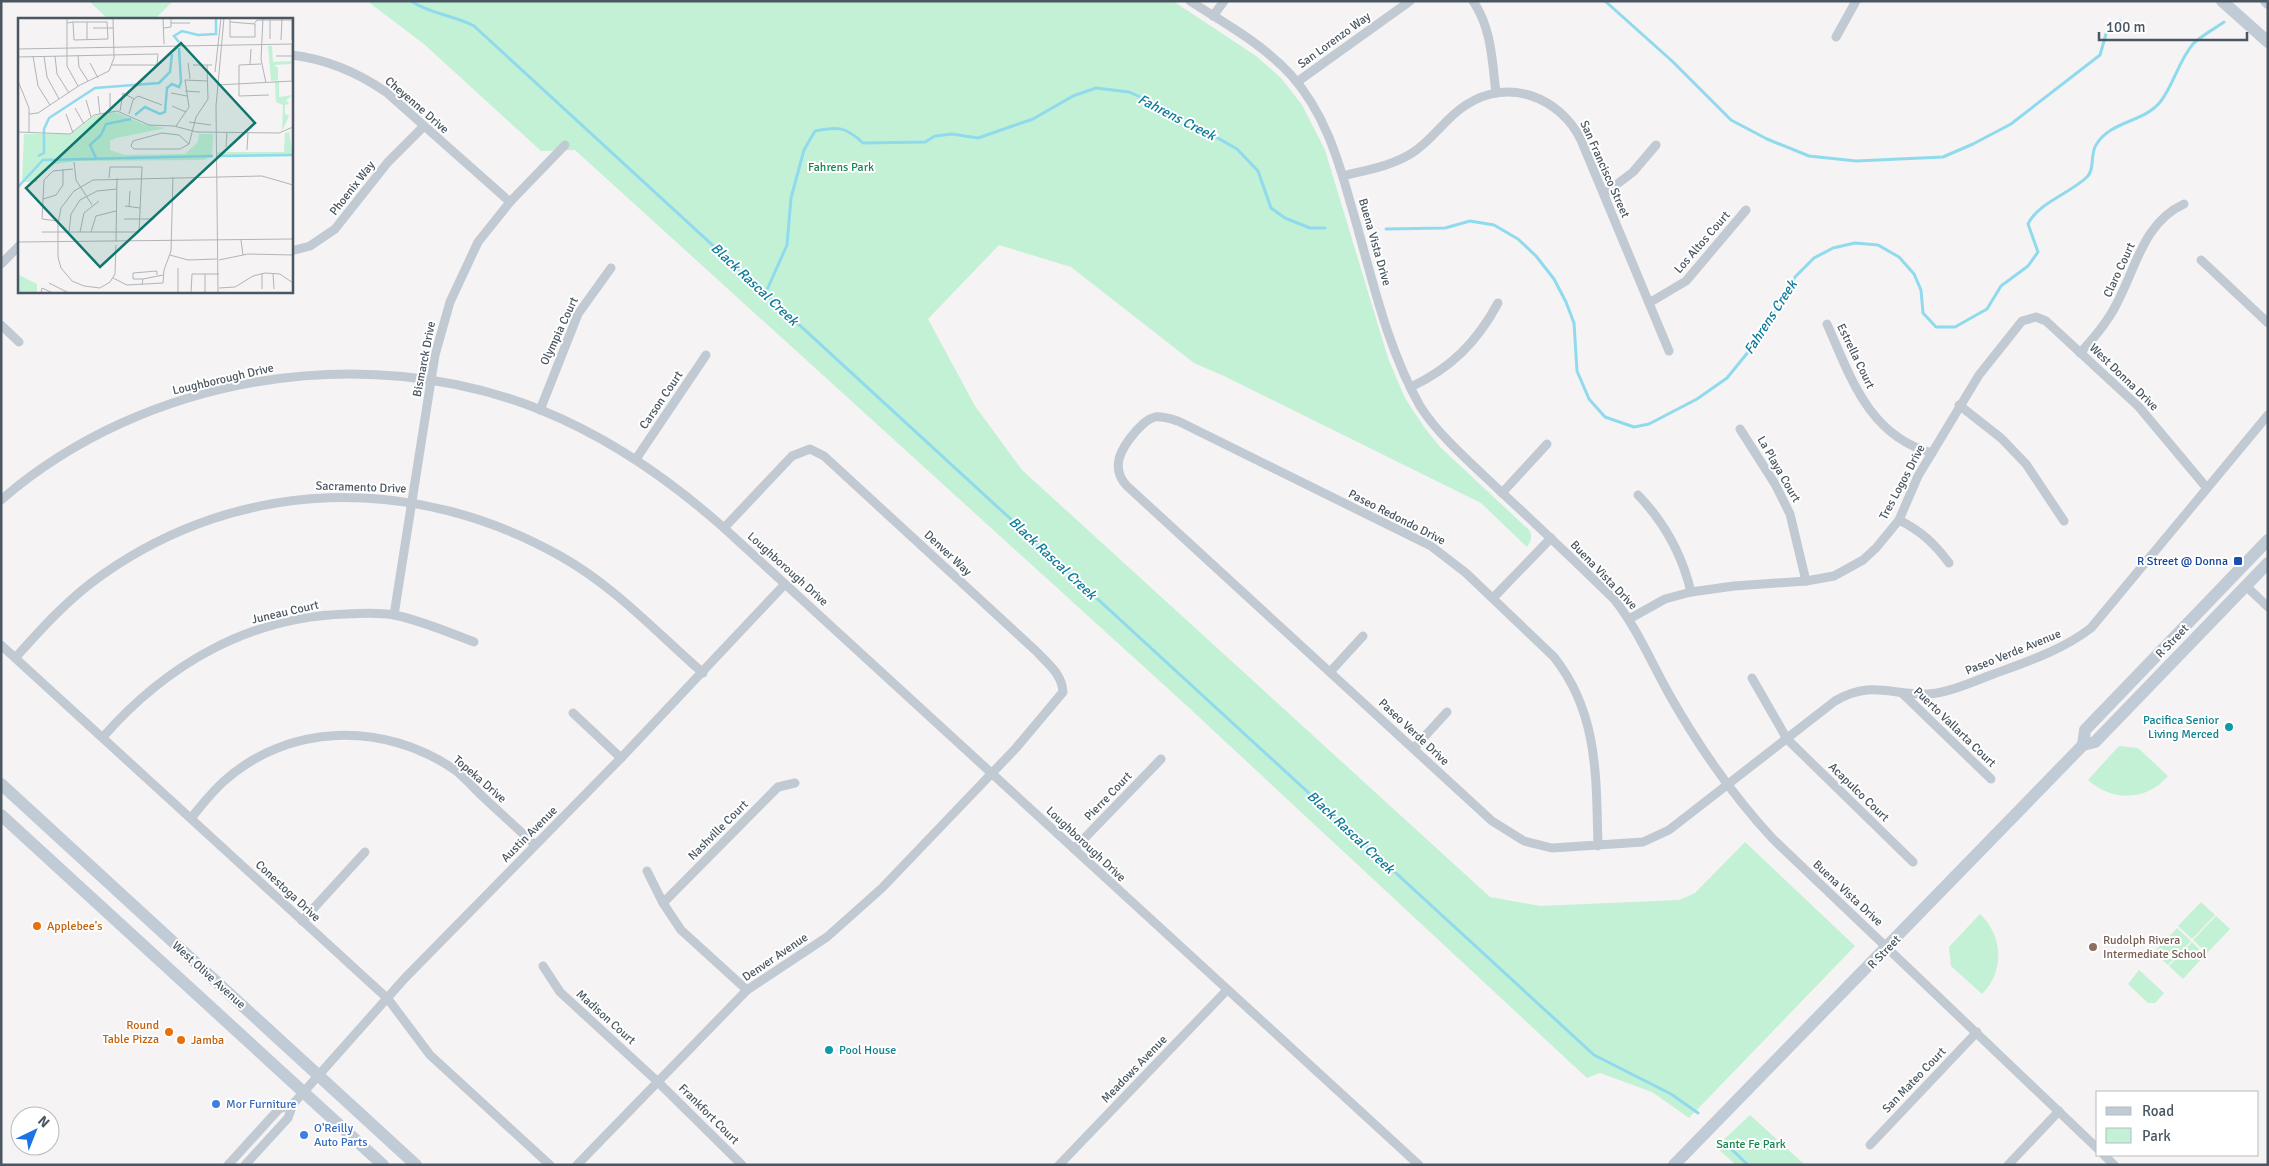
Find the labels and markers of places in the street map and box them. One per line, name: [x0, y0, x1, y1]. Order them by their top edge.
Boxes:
place label: R Street @ Donna: [2137, 554, 2228, 569]
marker: R Street @ Donna: [2232, 555, 2244, 567]
place label: Pacifica Senior Living Merced: [2143, 713, 2220, 742]
marker: Pacifica Senior Living Merced: [2223, 721, 2235, 733]
place label: Applebee's: [47, 919, 103, 934]
marker: Applebee's: [31, 920, 43, 932]
place label: Rudolph Rivera Intermediate School: [2103, 933, 2207, 962]
marker: Rudolph Rivera Intermediate School: [2087, 941, 2099, 953]
place label: Round Table Pizza: [103, 1018, 159, 1047]
marker: Round Table Pizza: [163, 1026, 175, 1038]
place label: Jamba: [191, 1033, 224, 1048]
marker: Jamba: [175, 1034, 187, 1046]
place label: Pool House: [839, 1043, 896, 1058]
marker: Pool House: [823, 1044, 835, 1056]
place label: Mor Furniture: [226, 1097, 297, 1112]
marker: Mor Furniture: [210, 1098, 222, 1110]
place label: O'Reilly Auto Parts: [314, 1121, 368, 1150]
marker: O'Reilly Auto Parts: [298, 1129, 310, 1141]

